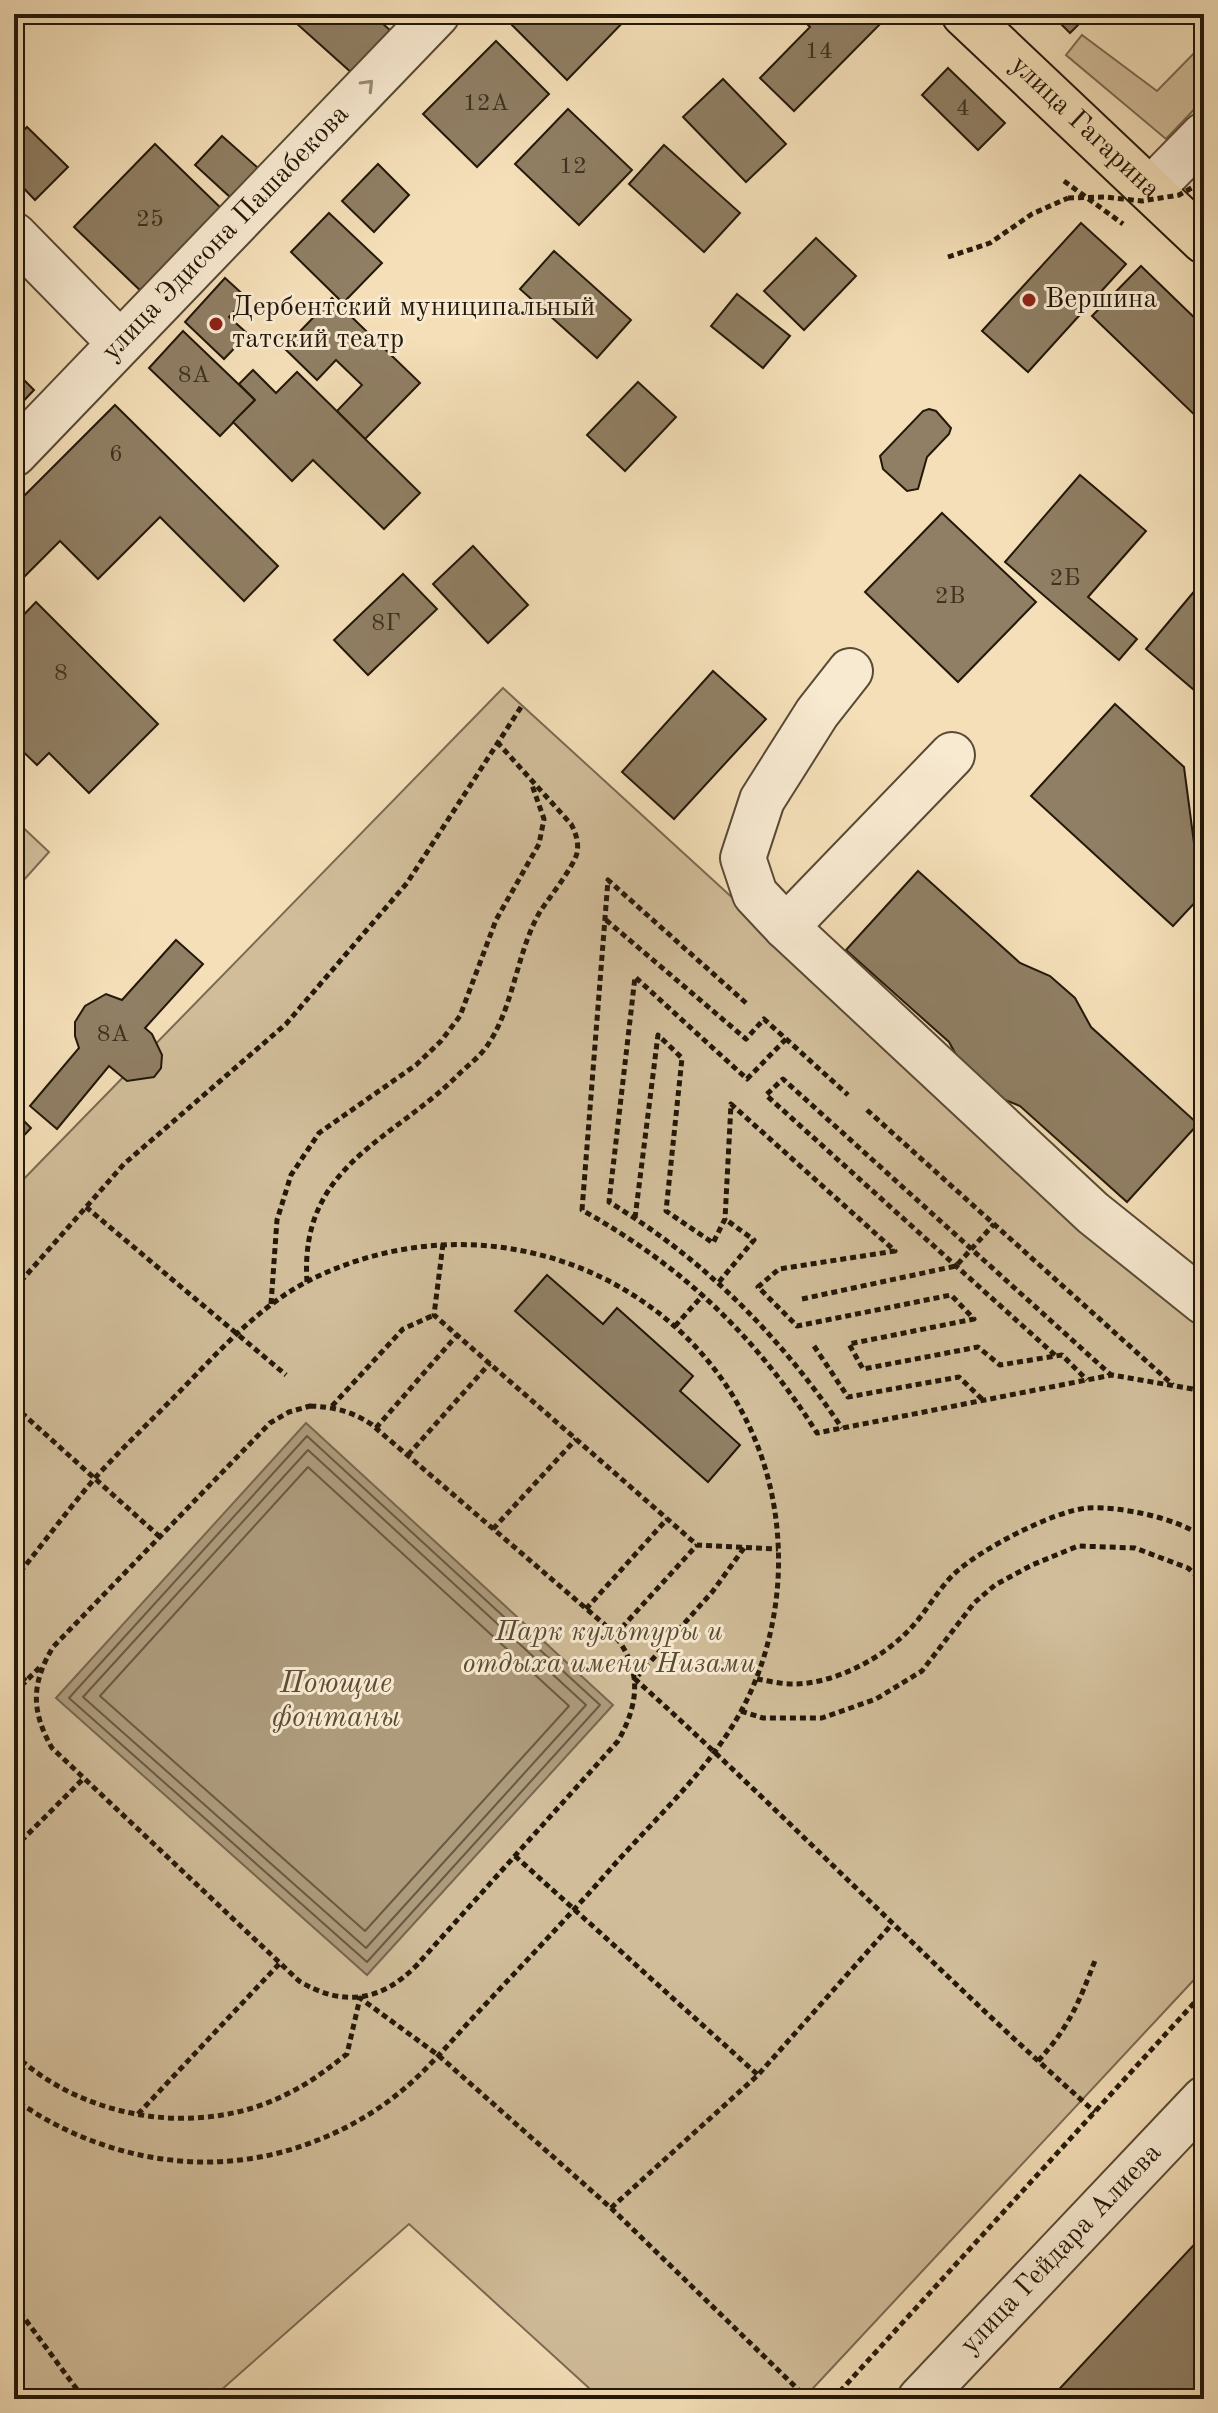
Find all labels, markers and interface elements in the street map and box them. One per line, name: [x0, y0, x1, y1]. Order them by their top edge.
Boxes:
house number: 14: [805, 40, 833, 64]
street label: улица Гагарина: [1005, 51, 1165, 205]
one-way arrow: [359, 80, 373, 94]
house number: 12А: [463, 92, 509, 116]
house number: 4: [956, 97, 970, 121]
street label: улица Эдисона Пашабекова: [97, 100, 355, 367]
house number: 12: [559, 155, 587, 179]
house number: 25: [136, 208, 164, 232]
place label: Вершина: [1045, 286, 1157, 314]
marker: Вершина: [1020, 291, 1038, 309]
place label: Дербентский муниципальный татский театр: [232, 294, 595, 354]
marker: Дербентский муниципальный татский театр: [207, 315, 225, 333]
house number: 8А: [178, 364, 210, 388]
house number: 6: [109, 443, 123, 467]
house number: 2Б: [1050, 567, 1080, 591]
house number: 2В: [935, 585, 965, 609]
house number: 8Г: [371, 612, 401, 636]
house number: 8: [54, 662, 68, 686]
house number: 8А: [97, 1023, 129, 1047]
park label: Парк культуры и отдыха имени Низами: [463, 1619, 755, 1679]
water label: Поющие фонтаны: [271, 1669, 401, 1733]
street label: улица Гейдара Алиева: [956, 2139, 1168, 2360]

